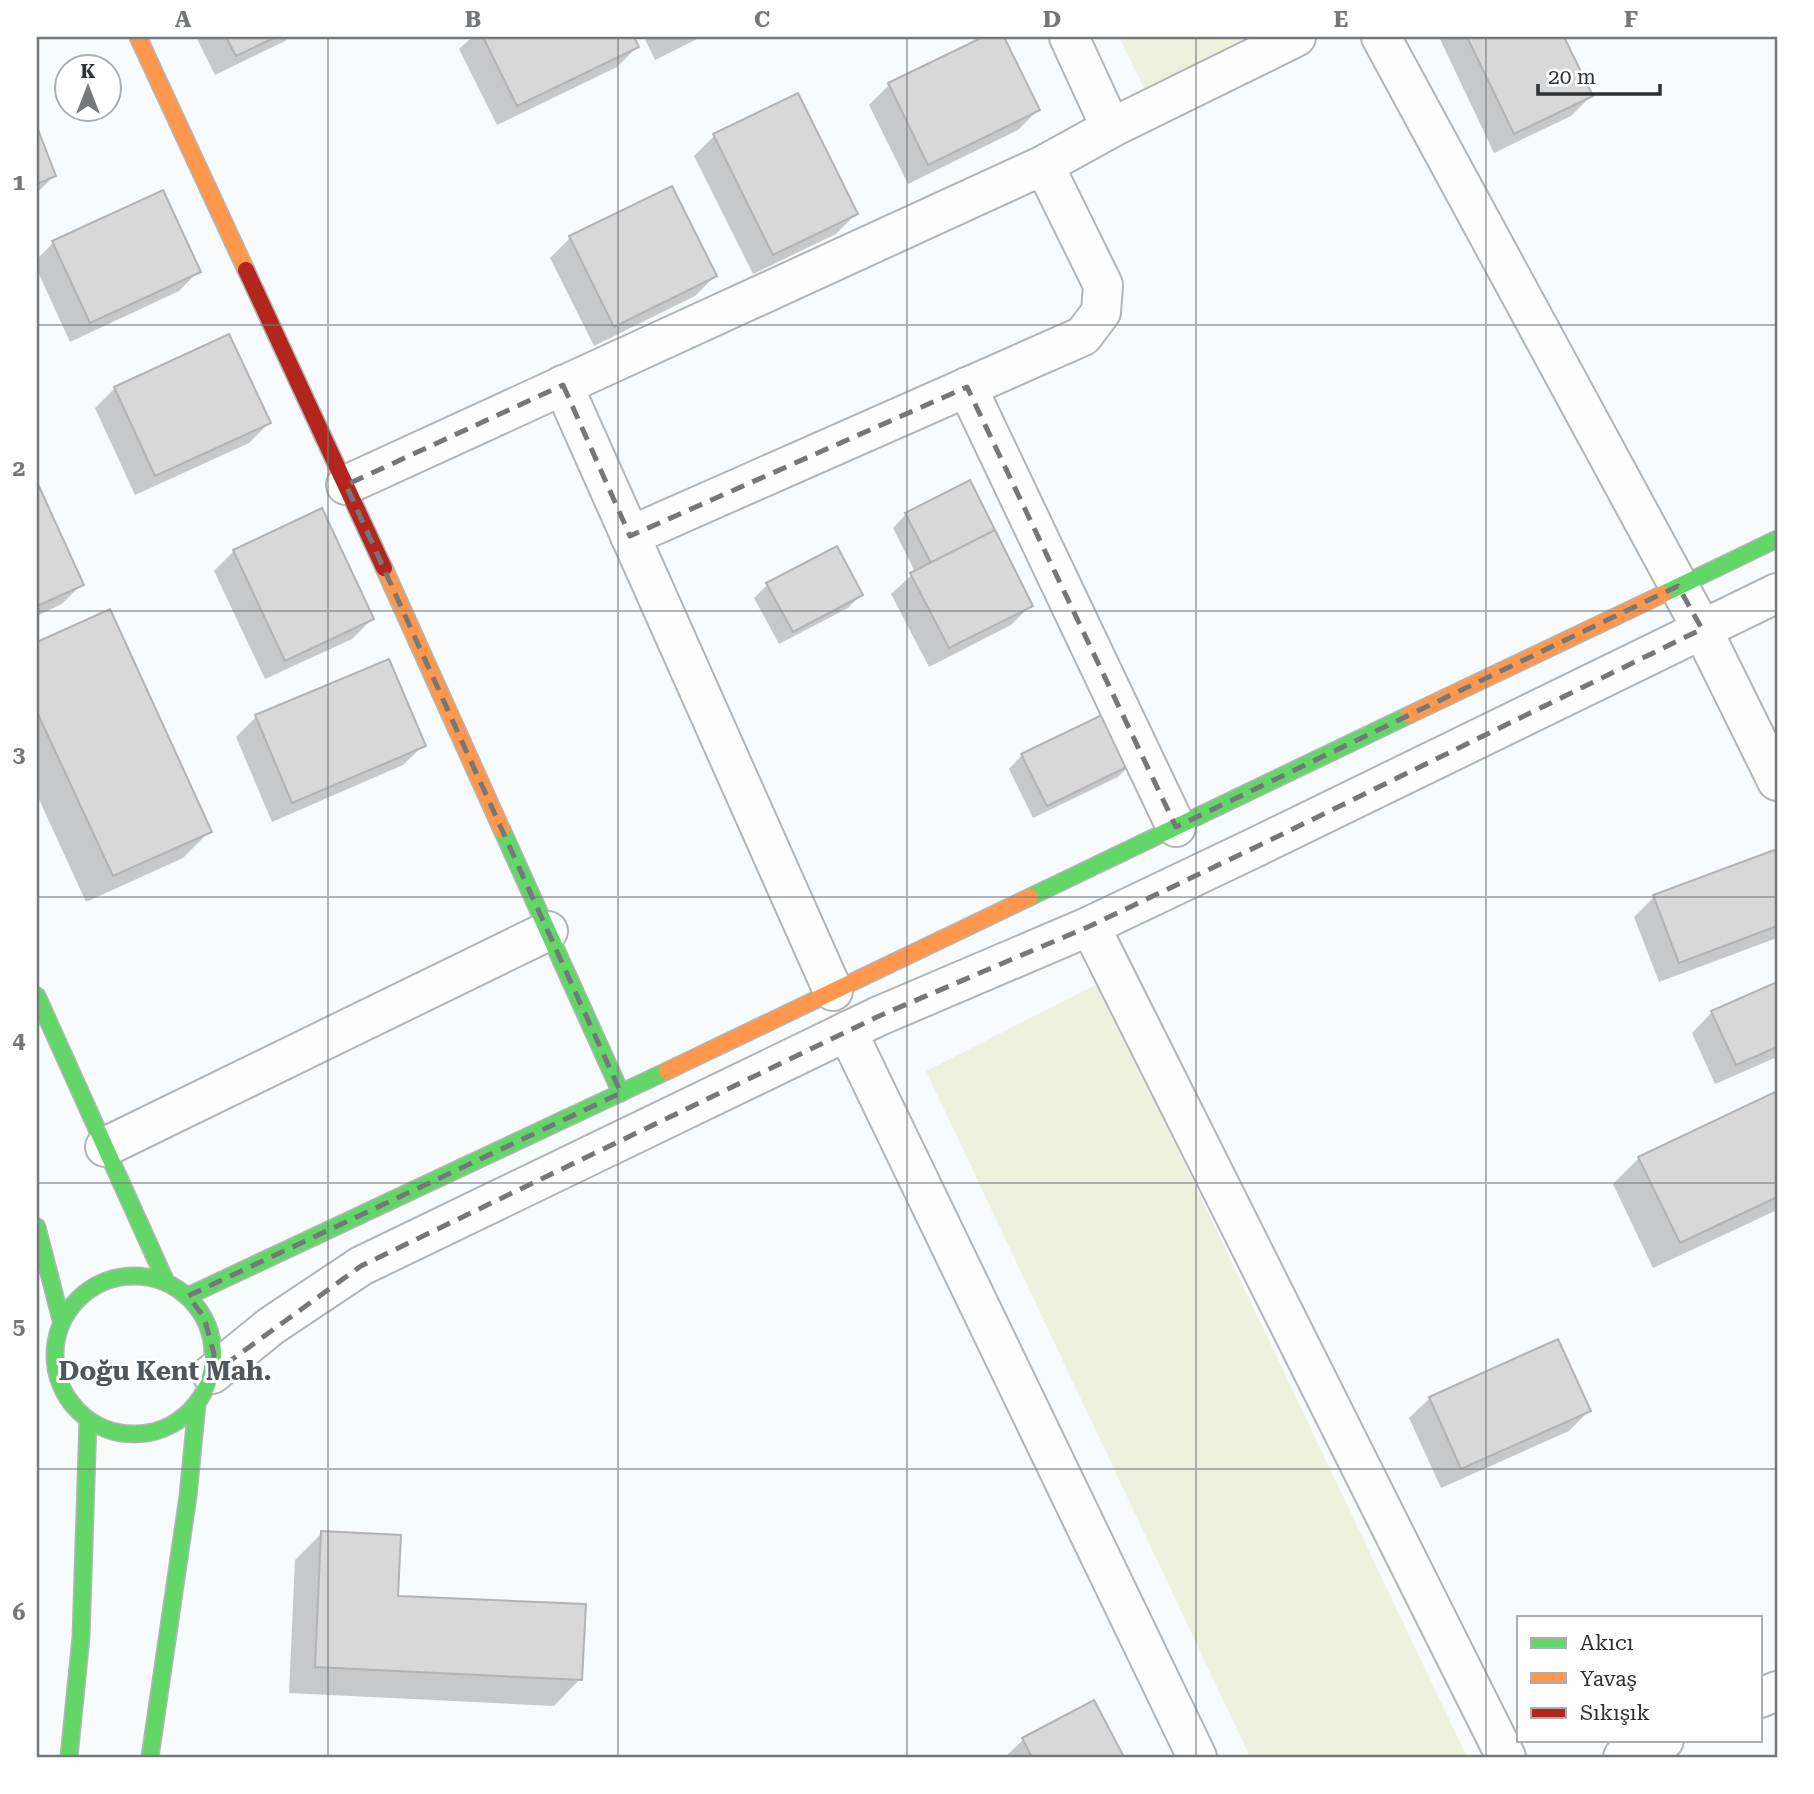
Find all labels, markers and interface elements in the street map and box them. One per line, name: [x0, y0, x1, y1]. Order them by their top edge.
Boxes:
text: A: [175, 6, 192, 33]
text: B: [465, 6, 481, 33]
text: C: [754, 6, 770, 33]
text: D: [1043, 6, 1061, 33]
text: E: [1334, 6, 1348, 33]
text: F: [1624, 6, 1638, 33]
north arrow: [52, 52, 122, 122]
scale bar: [1538, 52, 1660, 96]
text: K: [81, 60, 96, 83]
text: 20 m: [1548, 65, 1596, 89]
text: 1: [13, 169, 26, 196]
text: 2: [13, 455, 25, 482]
text: 3: [13, 741, 26, 768]
text: 4: [13, 1027, 26, 1054]
text: 5: [13, 1313, 26, 1340]
district label: Doğu Kent Mah.: [58, 1356, 272, 1386]
text: 6: [13, 1599, 26, 1626]
legend: [1517, 1616, 1762, 1742]
text: Akıcı: [1580, 1631, 1634, 1655]
text: Yavaş: [1580, 1667, 1637, 1691]
text: Sıkışık: [1580, 1701, 1650, 1725]

